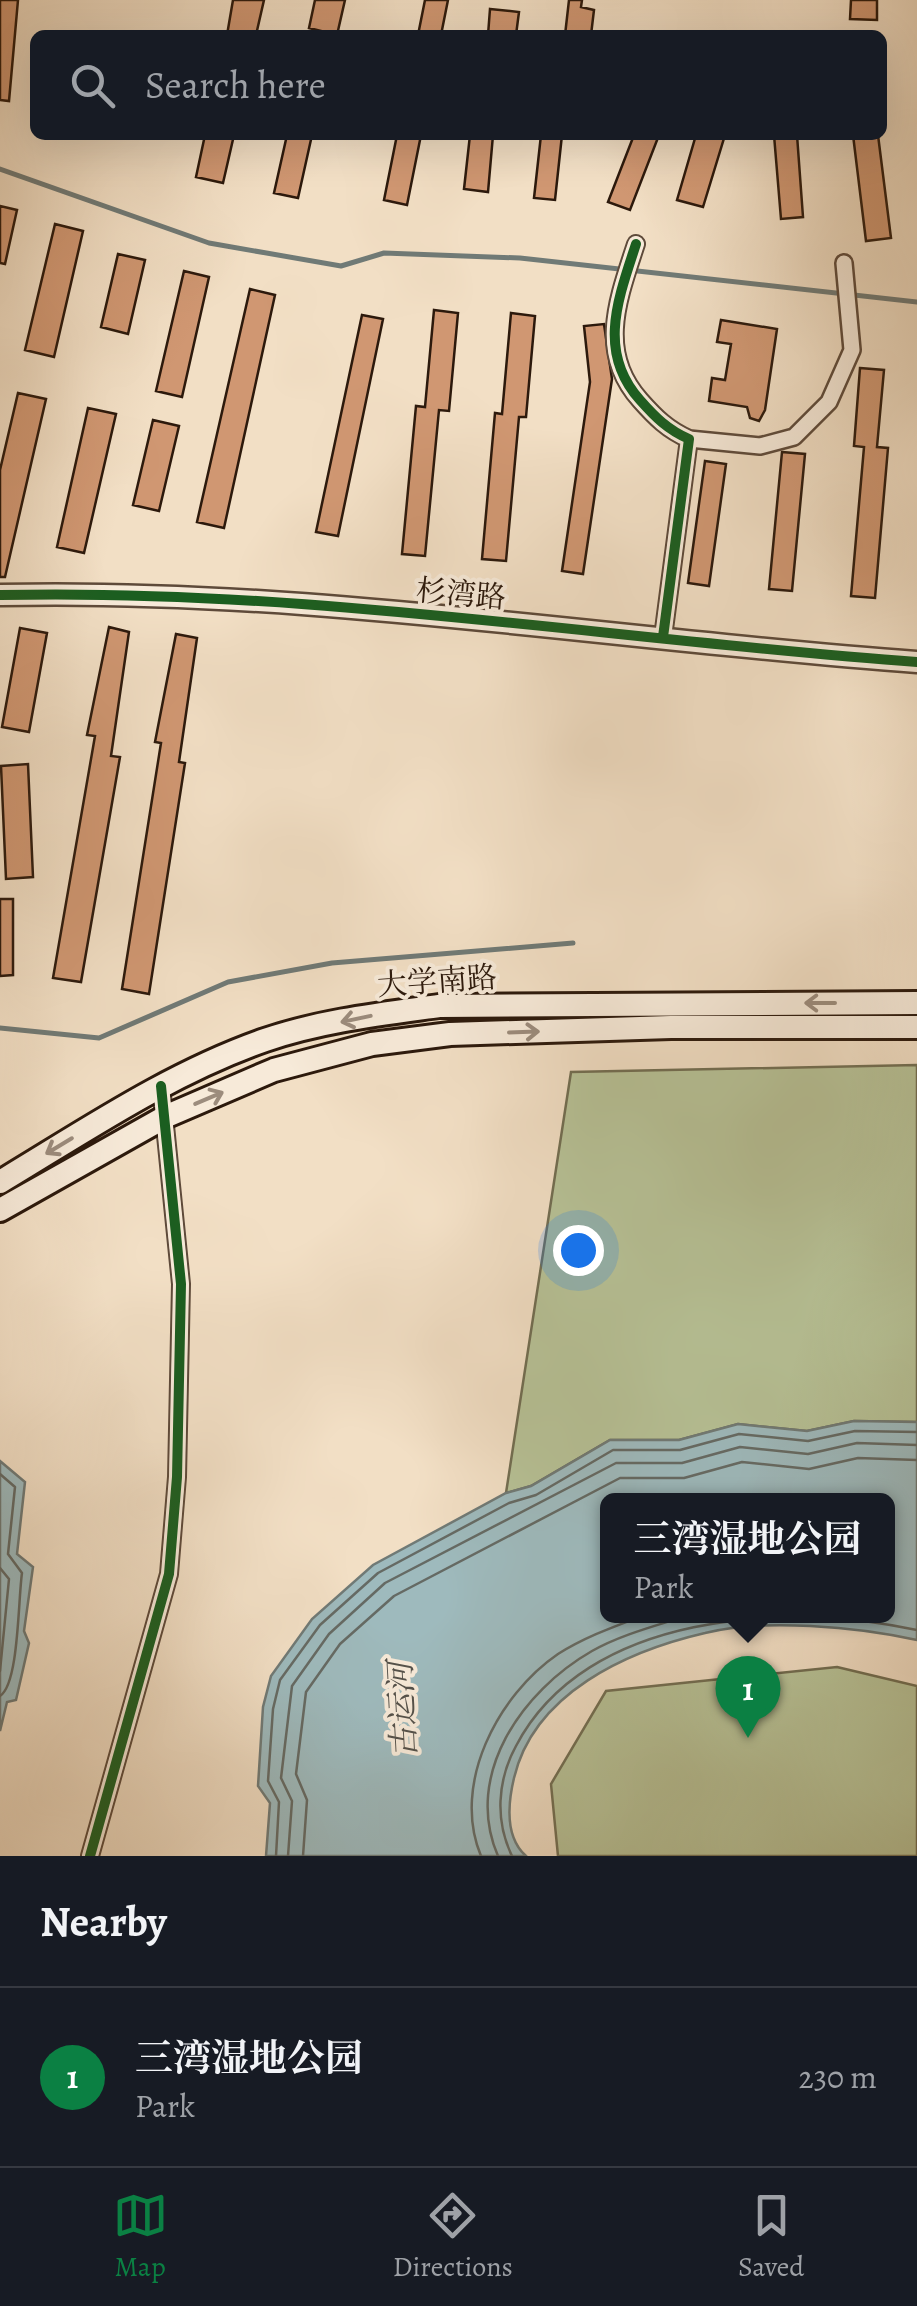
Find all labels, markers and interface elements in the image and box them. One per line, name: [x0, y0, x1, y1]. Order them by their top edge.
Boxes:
search box: [30, 30, 887, 140]
icon: search: [65, 58, 120, 113]
text: Search here: [145, 59, 326, 111]
street label: 杉湾路: [414, 570, 508, 618]
street label: 大学南路: [376, 957, 498, 1005]
one-way arrow: [804, 994, 836, 1012]
one-way arrow: [340, 1011, 372, 1029]
one-way arrow: [508, 1022, 540, 1041]
one-way arrow: [193, 1088, 224, 1106]
one-way arrow: [45, 1136, 74, 1156]
your location: [553, 1225, 604, 1276]
popup: [600, 1493, 895, 1623]
text: 三湾湿地公园: [633, 1513, 862, 1565]
text: Park: [633, 1565, 694, 1609]
water label: 古运河: [377, 1656, 426, 1759]
pin: 1: [716, 1656, 780, 1738]
text: Nearby: [40, 1893, 167, 1950]
text: 三湾湿地公园: [135, 2032, 363, 2084]
text: 1: [67, 2055, 78, 2099]
text: 230 m: [798, 2055, 877, 2099]
text: Park: [135, 2084, 195, 2128]
tab: Map: [113, 2188, 168, 2286]
tab: Directions: [393, 2188, 513, 2286]
tab: Saved: [738, 2188, 804, 2286]

